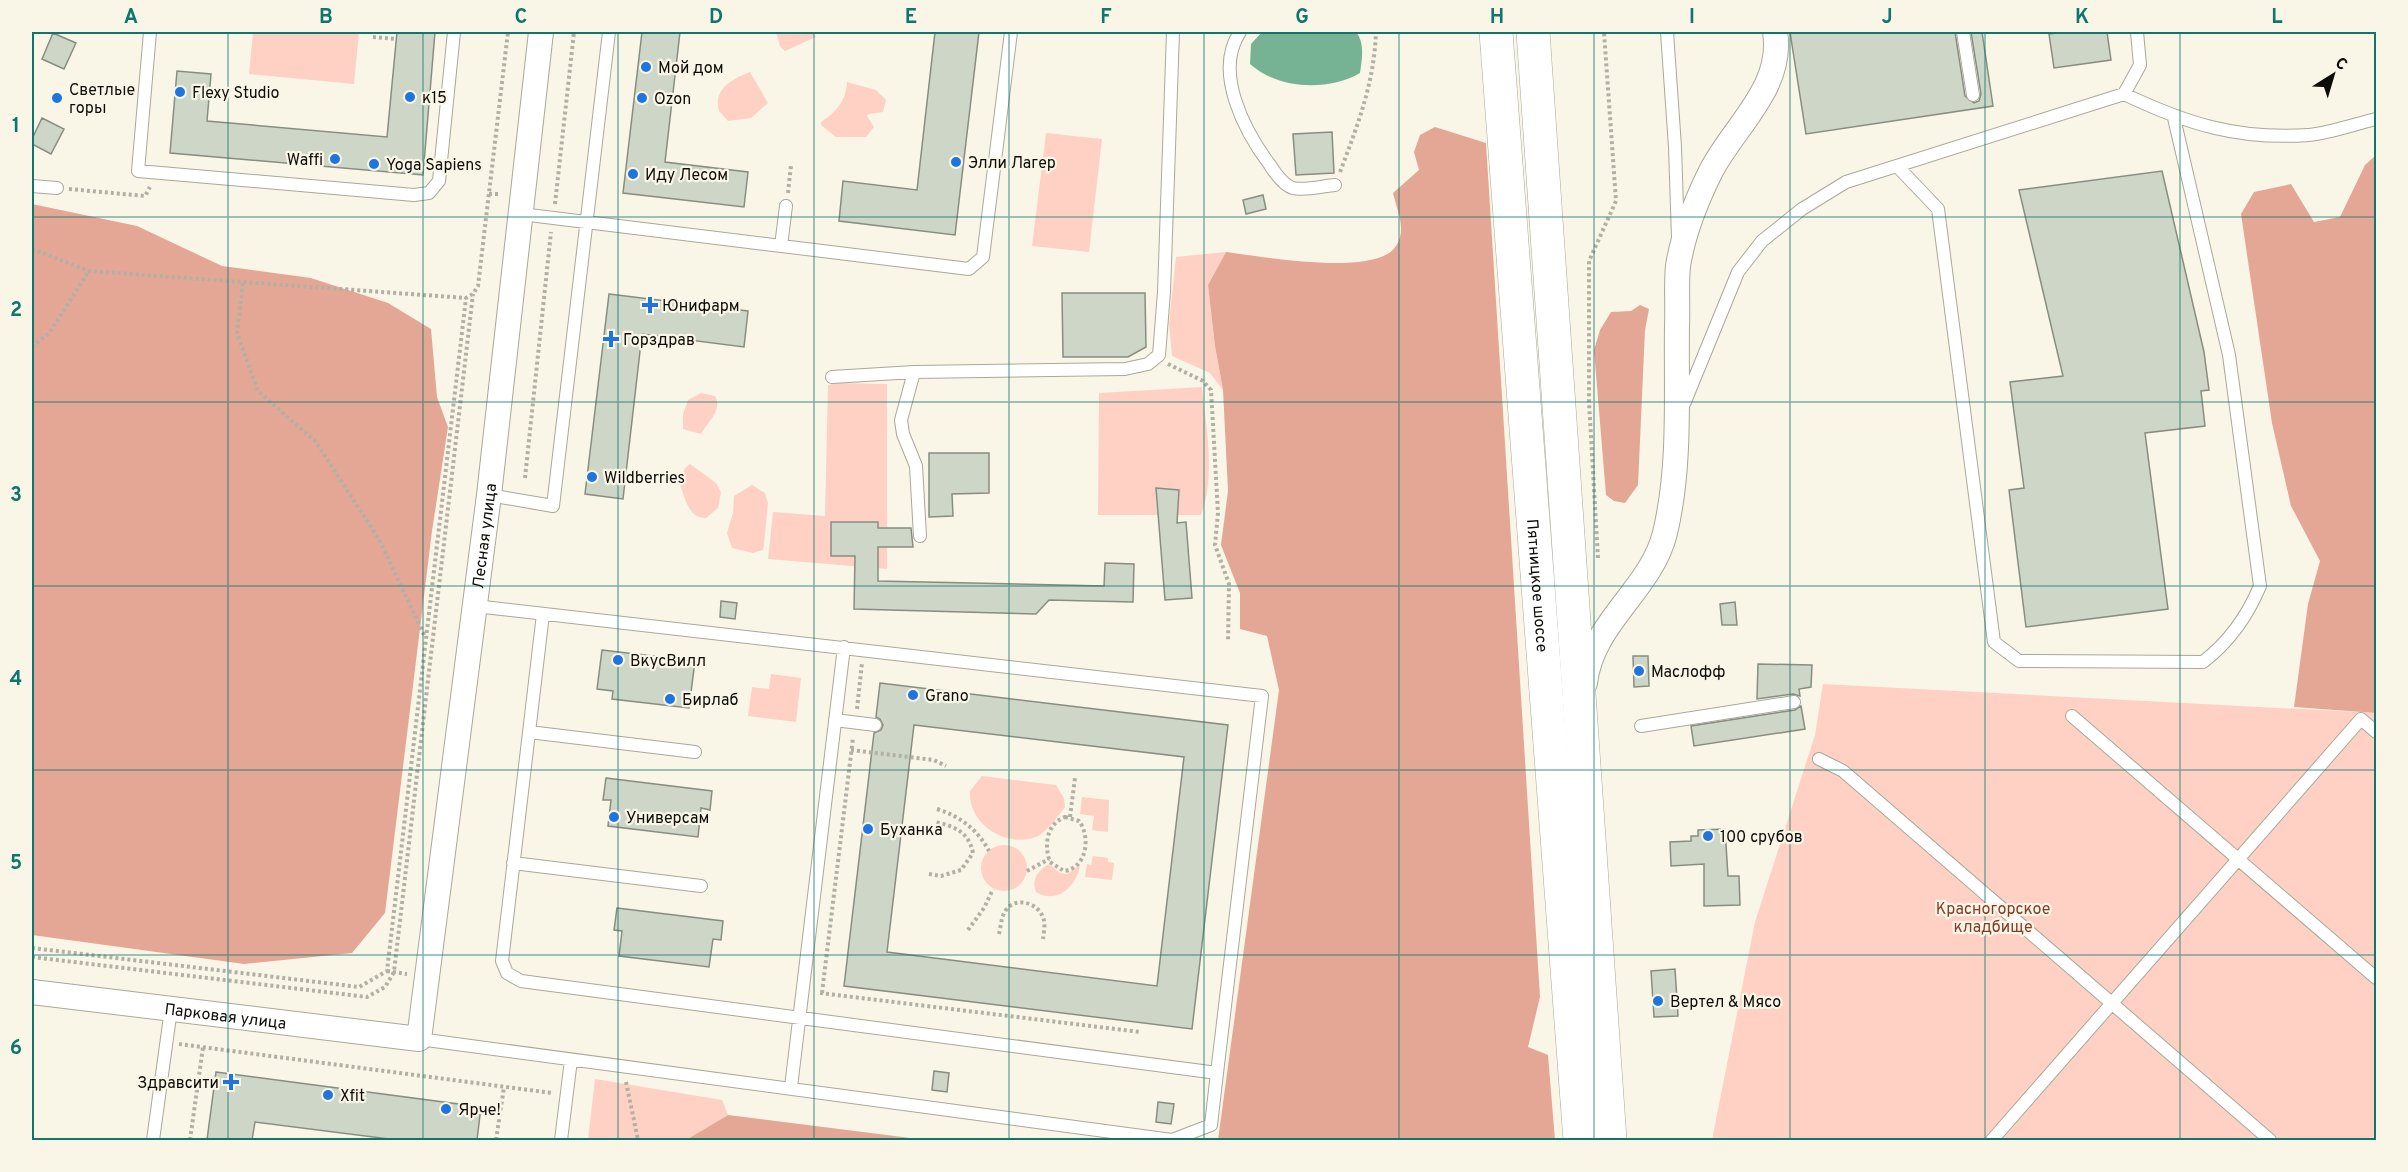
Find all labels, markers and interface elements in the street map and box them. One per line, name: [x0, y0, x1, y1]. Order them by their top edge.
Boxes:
text: A: [124, 5, 138, 31]
text: B: [319, 5, 333, 31]
text: C: [515, 5, 527, 31]
text: D: [709, 5, 723, 31]
text: E: [905, 5, 917, 31]
text: F: [1100, 5, 1112, 31]
text: G: [1295, 5, 1309, 31]
text: H: [1490, 5, 1504, 31]
text: I: [1689, 5, 1695, 31]
text: J: [1881, 5, 1893, 31]
text: K: [2075, 5, 2089, 31]
text: L: [2271, 5, 2283, 31]
north arrow: [2303, 45, 2363, 105]
text: С: [2331, 54, 2351, 76]
place label: Мой дом: [658, 59, 724, 79]
marker: Мой дом: [639, 60, 653, 74]
place label: Светлые горы: [69, 81, 135, 119]
place label: Flexy Studio: [192, 84, 280, 104]
marker: Flexy Studio: [173, 85, 187, 99]
place label: к15: [422, 89, 447, 109]
marker: к15: [403, 90, 417, 104]
place label: Ozon: [654, 90, 691, 110]
marker: Светлые горы: [50, 91, 64, 105]
marker: Ozon: [635, 91, 649, 105]
text: 1: [12, 114, 20, 140]
place label: Waffi: [287, 151, 323, 171]
marker: Waffi: [328, 152, 342, 166]
place label: Элли Лагер: [968, 154, 1056, 174]
marker: Элли Лагер: [949, 155, 963, 169]
place label: Yoga Sapiens: [386, 156, 482, 176]
marker: Yoga Sapiens: [367, 157, 381, 171]
place label: Иду Лесом: [645, 166, 728, 186]
marker: Иду Лесом: [626, 167, 640, 181]
place label: Юнифарм: [662, 297, 740, 317]
text: 2: [10, 298, 22, 324]
marker: Юнифарм: [643, 298, 657, 312]
place label: Горздрав: [623, 331, 695, 351]
marker: Горздрав: [604, 332, 618, 346]
place label: Wildberries: [604, 469, 685, 489]
marker: Wildberries: [585, 470, 599, 484]
street label: Лесная улица: [469, 482, 502, 590]
text: 3: [10, 483, 22, 509]
street label: Пятницкое шоссе: [1521, 518, 1551, 653]
place label: ВкусВилл: [630, 652, 706, 672]
marker: ВкусВилл: [611, 653, 625, 667]
place label: Маслофф: [1651, 663, 1726, 683]
marker: Маслофф: [1632, 664, 1646, 678]
text: 4: [10, 667, 22, 693]
place label: Grano: [925, 687, 969, 707]
marker: Grano: [906, 688, 920, 702]
place label: Бирлаб: [682, 691, 738, 711]
marker: Бирлаб: [663, 692, 677, 706]
place label: Универсам: [626, 809, 709, 829]
marker: Универсам: [607, 810, 621, 824]
place label: Буханка: [880, 821, 943, 841]
marker: Буханка: [861, 822, 875, 836]
place label: 100 срубов: [1720, 828, 1803, 848]
marker: 100 срубов: [1701, 829, 1715, 843]
text: 5: [10, 851, 22, 877]
park label: Красногорское кладбище: [1936, 900, 2050, 938]
place label: Вертел & Мясо: [1670, 993, 1781, 1013]
marker: Вертел & Мясо: [1651, 994, 1665, 1008]
street label: Парковая улица: [163, 1000, 287, 1035]
text: 6: [10, 1036, 22, 1062]
place label: Здравсити: [137, 1074, 219, 1094]
marker: Здравсити: [224, 1075, 238, 1089]
place label: Xfit: [340, 1087, 365, 1107]
marker: Xfit: [321, 1088, 335, 1102]
place label: Ярче!: [458, 1101, 501, 1121]
marker: Ярче!: [439, 1102, 453, 1116]

